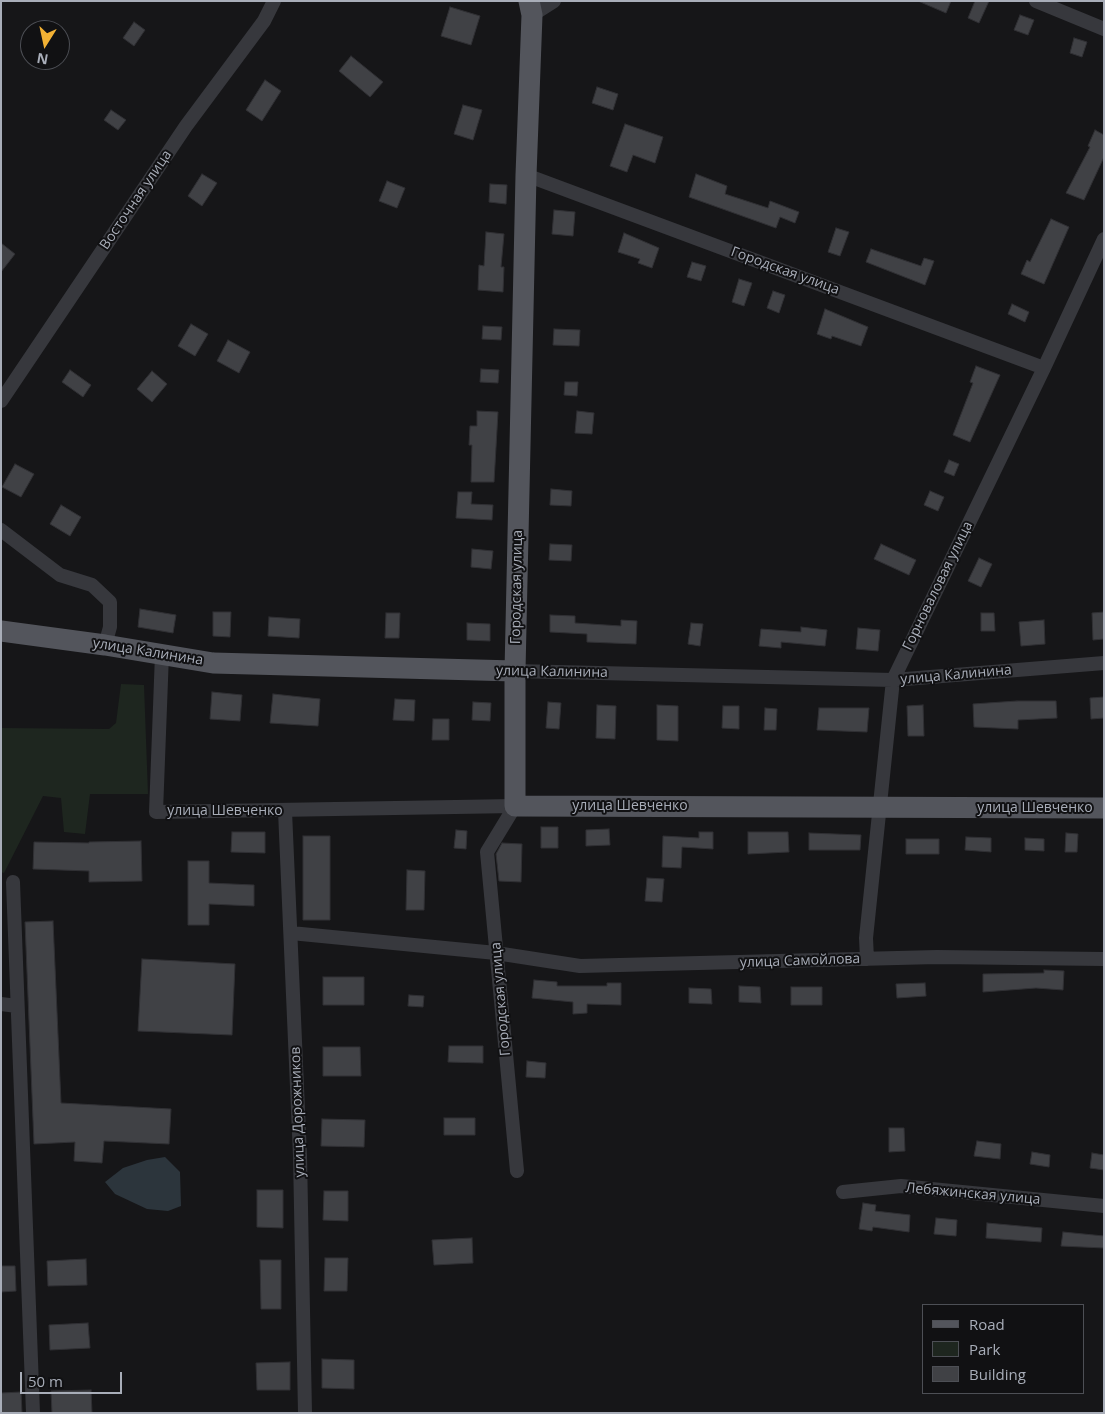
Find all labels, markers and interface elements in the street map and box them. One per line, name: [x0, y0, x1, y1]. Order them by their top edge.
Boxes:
north arrow: [20, 20, 70, 70]
text: N: [35, 49, 50, 70]
street label: Восточная улица: [97, 147, 175, 253]
street label: Городская улица: [728, 244, 842, 298]
street label: Горноваловая улица: [899, 519, 977, 653]
street label: Городская улица: [508, 530, 526, 644]
street label: улица Калинина: [92, 635, 204, 669]
street label: улица Калинина: [900, 662, 1012, 688]
street label: улица Калинина: [496, 663, 608, 681]
street label: улица Шевченко: [572, 798, 688, 814]
street label: улица Шевченко: [977, 800, 1093, 816]
street label: улица Шевченко: [167, 803, 283, 819]
street label: Городская улица: [488, 941, 514, 1057]
street label: улица Самойлова: [739, 951, 861, 971]
street label: улица Дорожников: [287, 1046, 309, 1178]
street label: Лебяжинская улица: [905, 1180, 1041, 1208]
legend: [922, 1304, 1085, 1394]
text: Road: [969, 1314, 1005, 1334]
text: Park: [969, 1339, 1000, 1359]
scale bar: [22, 1362, 125, 1394]
text: Building: [969, 1364, 1026, 1384]
text: 50 m: [28, 1371, 63, 1391]

